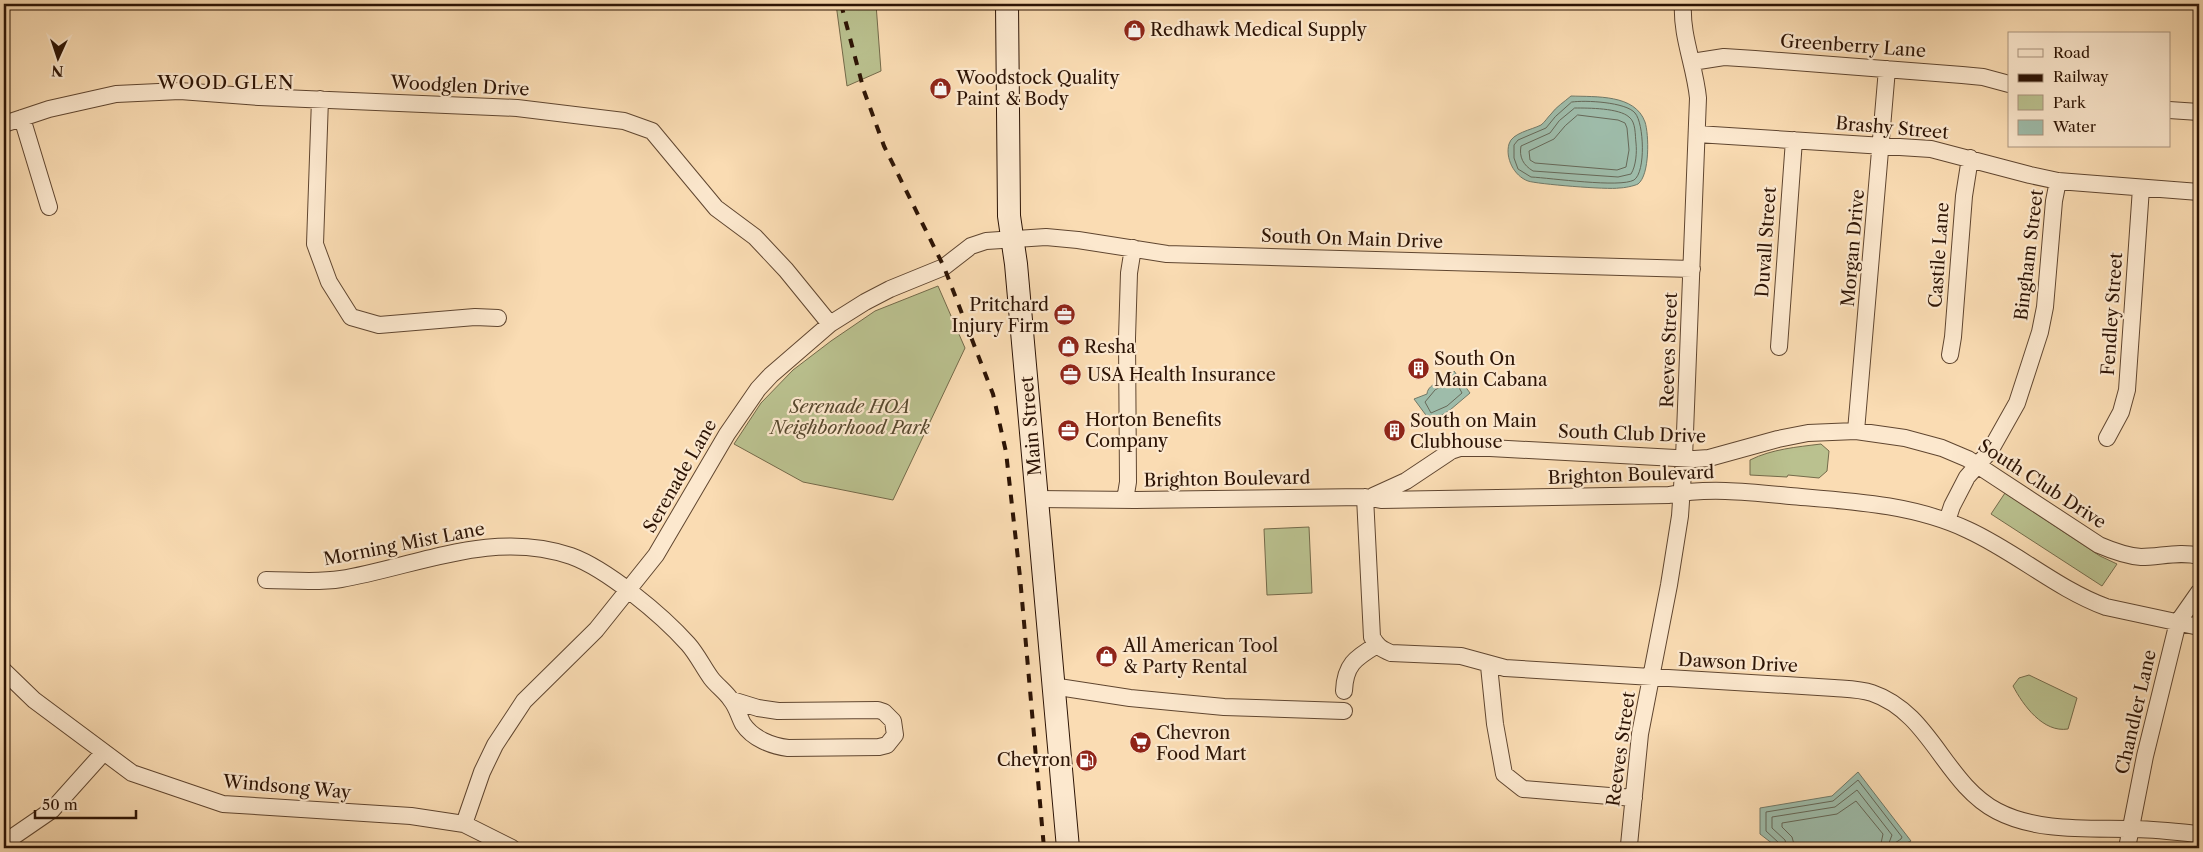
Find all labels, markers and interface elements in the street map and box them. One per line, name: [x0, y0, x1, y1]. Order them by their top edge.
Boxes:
shop icon: Redhawk Medical Supply: [1122, 18, 1146, 42]
place label: Redhawk Medical Supply: [1150, 19, 1368, 41]
street label: Greenberry Lane: [1779, 30, 1927, 62]
north arrow: [32, 32, 82, 82]
legend: [2008, 32, 2170, 148]
text: Road: [2053, 43, 2090, 62]
text: N: [51, 62, 64, 80]
place label: Woodstock Quality Paint & Body: [955, 67, 1120, 110]
text: Railway: [2053, 67, 2109, 86]
district label: WOOD GLEN: [156, 71, 295, 94]
street label: Woodglen Drive: [389, 71, 530, 101]
shop icon: Woodstock Quality Paint & Body: [928, 76, 952, 100]
text: Park: [2053, 93, 2087, 112]
street label: Brashy Street: [1835, 112, 1950, 144]
text: Water: [2052, 117, 2097, 136]
street label: Duvall Street: [1751, 185, 1781, 298]
street label: Bingham Street: [2010, 187, 2048, 322]
street label: Morgan Drive: [1837, 188, 1869, 308]
street label: Castile Lane: [1924, 201, 1954, 309]
street label: South On Main Drive: [1261, 225, 1443, 253]
street label: Fendley Street: [2097, 251, 2127, 376]
street label: Reeves Street: [1656, 291, 1682, 408]
place label: Pritchard Injury Firm: [951, 294, 1049, 337]
office icon: Pritchard Injury Firm: [1053, 303, 1077, 327]
shop icon: Resha: [1056, 335, 1080, 359]
place label: Resha: [1084, 336, 1136, 358]
place label: South On Main Cabana: [1434, 348, 1548, 391]
building icon: South On Main Cabana: [1406, 357, 1430, 381]
office icon: USA Health Insurance: [1059, 363, 1083, 387]
place label: USA Health Insurance: [1087, 364, 1276, 386]
street label: Main Street: [1016, 375, 1046, 477]
park label: Serenade HOA Neighborhood Park: [768, 396, 930, 439]
place label: Horton Benefits Company: [1085, 409, 1222, 452]
place label: South on Main Clubhouse: [1410, 410, 1537, 453]
street label: Serenade Lane: [639, 415, 721, 537]
office icon: Horton Benefits Company: [1057, 418, 1081, 442]
building icon: South on Main Clubhouse: [1382, 419, 1406, 443]
street label: South Club Drive: [1558, 420, 1706, 448]
street label: South Club Drive: [1974, 434, 2110, 534]
street label: Brighton Boulevard: [1547, 461, 1715, 489]
street label: Brighton Boulevard: [1144, 467, 1311, 491]
street label: Morning Mist Lane: [321, 518, 487, 570]
place label: All American Tool & Party Rental: [1122, 635, 1278, 678]
shop icon: All American Tool & Party Rental: [1095, 644, 1119, 668]
street label: Chandler Lane: [2111, 648, 2161, 776]
street label: Dawson Drive: [1678, 649, 1798, 677]
street label: Reeves Street: [1602, 689, 1640, 808]
place label: Chevron Food Mart: [1156, 722, 1247, 765]
supermarket icon: Chevron Food Mart: [1128, 731, 1152, 755]
fuel station icon: Chevron: [1075, 748, 1099, 772]
place label: Chevron: [997, 749, 1071, 771]
street label: Windsong Way: [221, 770, 353, 804]
scale bar: [35, 787, 136, 819]
text: 50 m: [42, 795, 78, 814]

